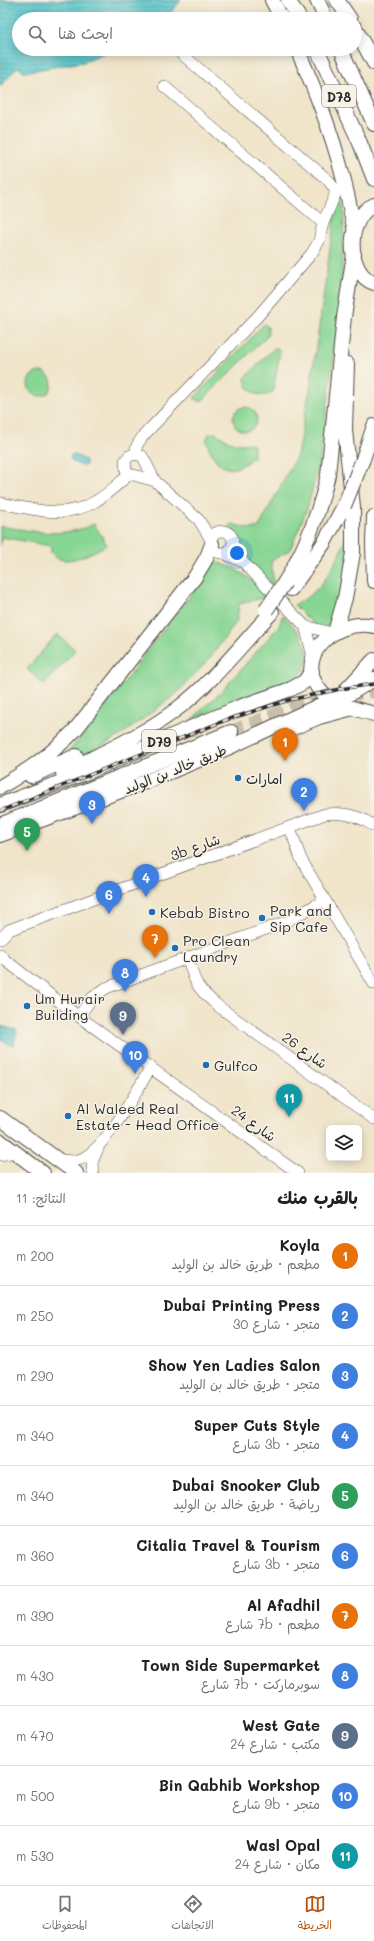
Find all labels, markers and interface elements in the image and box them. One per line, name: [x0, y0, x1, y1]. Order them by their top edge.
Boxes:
search box: [12, 12, 362, 56]
icon: search: [26, 23, 48, 45]
text: ابحث هنا: [58, 23, 113, 43]
road number: D78: [322, 85, 356, 107]
your location: [227, 543, 247, 563]
pin: 1: [272, 728, 298, 761]
road number: D79: [142, 730, 176, 752]
street label: طريق خالد بن الوليد: [121, 740, 230, 799]
place label: امارات: [246, 769, 283, 788]
marker: امارات: [233, 773, 243, 783]
pin: 2: [291, 778, 317, 811]
pin: 3: [79, 791, 105, 824]
pin: 5: [14, 818, 40, 851]
street label: 3b شارع: [167, 829, 223, 866]
pin: 4: [133, 864, 159, 897]
pin: 6: [96, 881, 122, 914]
place label: Park and Sip Cafe: [270, 901, 332, 936]
place label: Kebab Bistro: [160, 903, 249, 922]
marker: Kebab Bistro: [147, 907, 157, 917]
marker: Park and Sip Cafe: [257, 913, 267, 923]
pin: 7: [142, 925, 168, 958]
place label: Pro Clean Laundry: [183, 931, 250, 966]
marker: Pro Clean Laundry: [170, 943, 180, 953]
pin: 8: [112, 959, 138, 992]
place label: Um Hurair Building: [35, 989, 105, 1024]
marker: Um Hurair Building: [22, 1001, 32, 1011]
pin: 9: [110, 1002, 136, 1035]
street label: شارع 26: [278, 1027, 331, 1073]
pin: 10: [122, 1041, 148, 1074]
place label: Gulfco: [214, 1056, 258, 1075]
marker: Gulfco: [201, 1060, 211, 1070]
pin: 11: [276, 1084, 302, 1117]
place label: Al Waleed Real Estate - Head Office: [76, 1099, 219, 1134]
street label: شارع 24: [227, 1100, 280, 1146]
marker: Al Waleed Real Estate - Head Office: [63, 1111, 73, 1121]
map controls: [326, 1125, 362, 1161]
button: layers: [326, 1125, 362, 1161]
text: بالقرب منك: [277, 1186, 358, 1208]
text: النتائج: 11: [16, 1189, 66, 1206]
text: Koyla: [280, 1235, 320, 1255]
text: 200 m: [16, 1247, 54, 1264]
text: 1: [342, 1247, 348, 1264]
text: مطعم · طريق خالد بن الوليد: [172, 1255, 320, 1272]
text: Dubai Printing Press: [163, 1295, 320, 1315]
text: 250 m: [16, 1307, 53, 1324]
text: 2: [341, 1307, 349, 1324]
text: متجر · شارع 30: [233, 1315, 320, 1332]
text: Show Yen Ladies Salon: [148, 1355, 320, 1375]
text: 290 m: [16, 1367, 54, 1384]
text: 3: [341, 1367, 349, 1384]
text: متجر · طريق خالد بن الوليد: [179, 1375, 320, 1392]
text: Super Cuts Style: [194, 1415, 320, 1435]
text: 340 m: [16, 1427, 54, 1444]
text: 4: [341, 1427, 349, 1444]
text: متجر · 3b شارع: [232, 1435, 320, 1452]
text: Dubai Snooker Club: [172, 1475, 320, 1495]
text: 340 m: [16, 1487, 54, 1504]
text: 5: [341, 1487, 349, 1504]
text: رياضة · طريق خالد بن الوليد: [173, 1495, 320, 1512]
text: Citalia Travel & Tourism: [136, 1535, 320, 1555]
text: 360 m: [16, 1547, 54, 1564]
text: 6: [341, 1547, 349, 1564]
text: متجر · 3b شارع: [232, 1555, 320, 1572]
text: Al Afadhil: [247, 1595, 320, 1615]
text: 390 m: [16, 1607, 54, 1624]
text: 7: [341, 1607, 349, 1624]
text: مطعم · 7b شارع: [225, 1615, 320, 1632]
text: Town Side Supermarket: [141, 1655, 320, 1675]
text: 430 m: [16, 1667, 54, 1684]
text: 8: [341, 1667, 349, 1684]
text: سوبرماركت · 7b شارع: [201, 1675, 320, 1692]
text: West Gate: [242, 1715, 320, 1735]
text: 470 m: [16, 1727, 53, 1744]
text: 9: [341, 1727, 349, 1744]
text: مكتب · شارع 24: [230, 1735, 320, 1752]
text: Bin Qabhib Workshop: [159, 1775, 320, 1795]
text: 500 m: [16, 1787, 54, 1804]
text: 10: [338, 1787, 352, 1804]
text: متجر · 9b شارع: [232, 1795, 320, 1812]
text: Wasl Opal: [246, 1835, 320, 1855]
text: 530 m: [16, 1847, 54, 1864]
text: 11: [339, 1847, 351, 1864]
text: مكان · شارع 24: [235, 1855, 320, 1872]
tab: المحفوظات: [42, 1893, 87, 1935]
tab: الاتجاهات: [171, 1893, 214, 1935]
tab: الخريطة: [298, 1893, 332, 1935]

